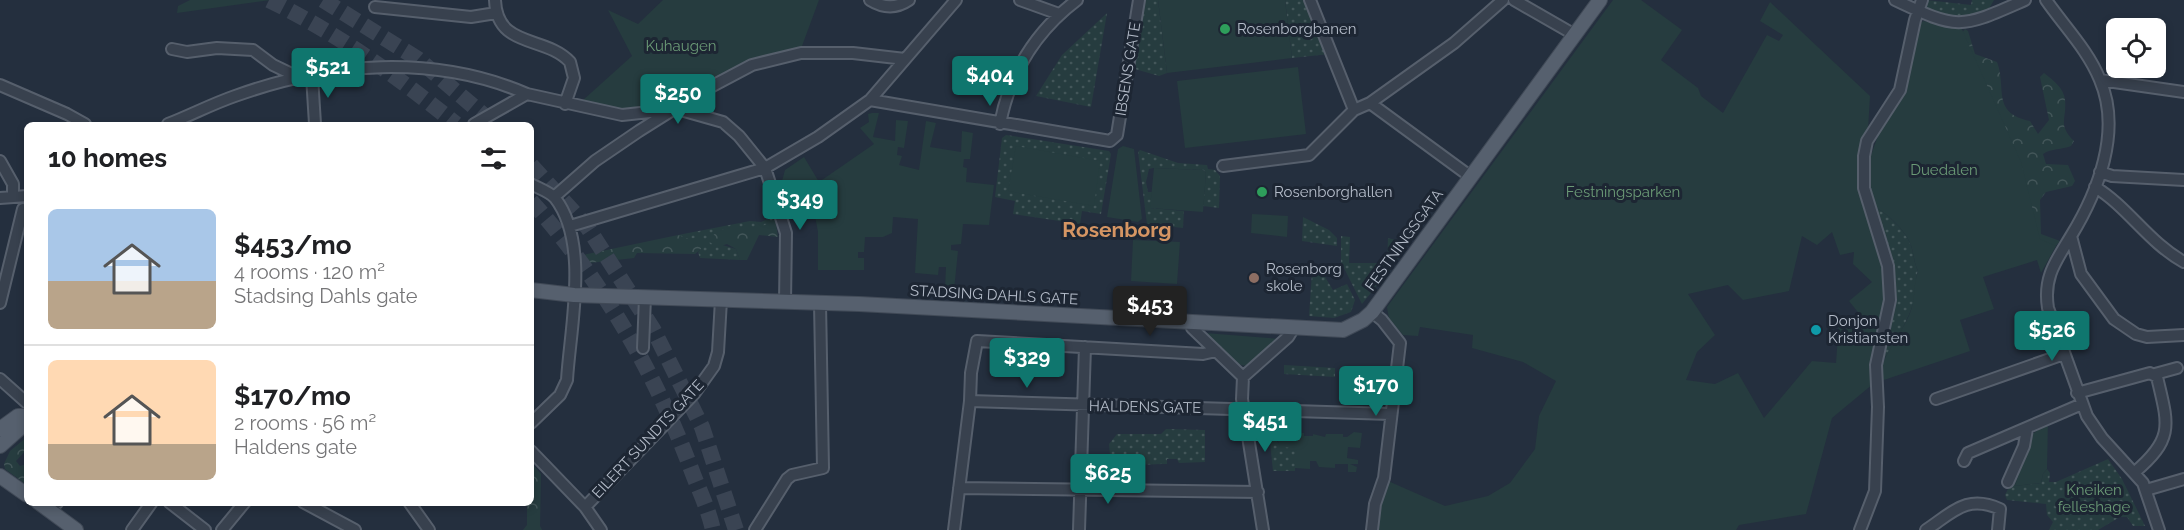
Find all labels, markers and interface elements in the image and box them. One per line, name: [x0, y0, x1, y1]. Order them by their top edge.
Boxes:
map controls: [2106, 18, 2166, 78]
button: locate: [2106, 18, 2166, 78]
place label: Rosenborgbanen: [1237, 20, 1357, 38]
street label: IBSENS GATE: [1112, 21, 1144, 117]
marker: Rosenborgbanen: [1218, 22, 1232, 36]
park label: Kuhaugen: [646, 37, 716, 55]
pin: $521: [292, 48, 364, 99]
text: $521: [306, 55, 350, 79]
pin: $404: [954, 56, 1026, 107]
text: $404: [966, 63, 1014, 87]
pin: $250: [642, 74, 714, 125]
text: $250: [654, 81, 702, 105]
icon: filters: [477, 142, 510, 175]
text: 10 homes: [48, 143, 167, 173]
park label: Duedalen: [1910, 161, 1978, 179]
pin: $349: [764, 180, 836, 231]
place label: Rosenborghallen: [1274, 183, 1392, 201]
park label: Festningsparken: [1566, 183, 1680, 201]
marker: Rosenborghallen: [1255, 185, 1269, 199]
street label: FESTNINGSGATA: [1361, 186, 1447, 294]
text: $349: [777, 187, 823, 211]
district label: Rosenborg: [1062, 217, 1172, 242]
text: $453/mo: [234, 230, 352, 260]
icon: home: [96, 233, 168, 305]
text: 4 rooms · 120 m²: [234, 260, 385, 284]
place label: Rosenborg skole: [1266, 260, 1342, 295]
marker: Rosenborg skole: [1247, 271, 1261, 285]
street label: STADSING DAHLS GATE: [909, 282, 1079, 308]
text: Stadsing Dahls gate: [234, 284, 418, 308]
pin: $453: [1114, 286, 1186, 337]
text: $453: [1127, 293, 1173, 317]
pin: $526: [2016, 311, 2088, 362]
place label: Donjon Kristiansten: [1828, 312, 1908, 347]
text: $526: [2028, 318, 2076, 342]
marker: Donjon Kristiansten: [1809, 323, 1823, 337]
pin: $329: [991, 338, 1063, 389]
text: $329: [1004, 345, 1050, 369]
pin: $170: [1340, 366, 1412, 417]
text: $170: [1353, 373, 1399, 397]
street label: EILERT SUNDTS GATE: [588, 376, 708, 502]
text: $170/mo: [234, 381, 351, 411]
icon: home: [96, 384, 168, 456]
street label: HALDENS GATE: [1089, 397, 1201, 417]
pin: $451: [1229, 402, 1301, 453]
text: $451: [1242, 409, 1288, 433]
text: 2 rooms · 56 m²: [234, 411, 376, 435]
text: Haldens gate: [234, 435, 357, 459]
pin: $625: [1072, 454, 1144, 505]
text: $625: [1084, 461, 1132, 485]
park label: Kneiken felleshage: [2058, 481, 2131, 516]

